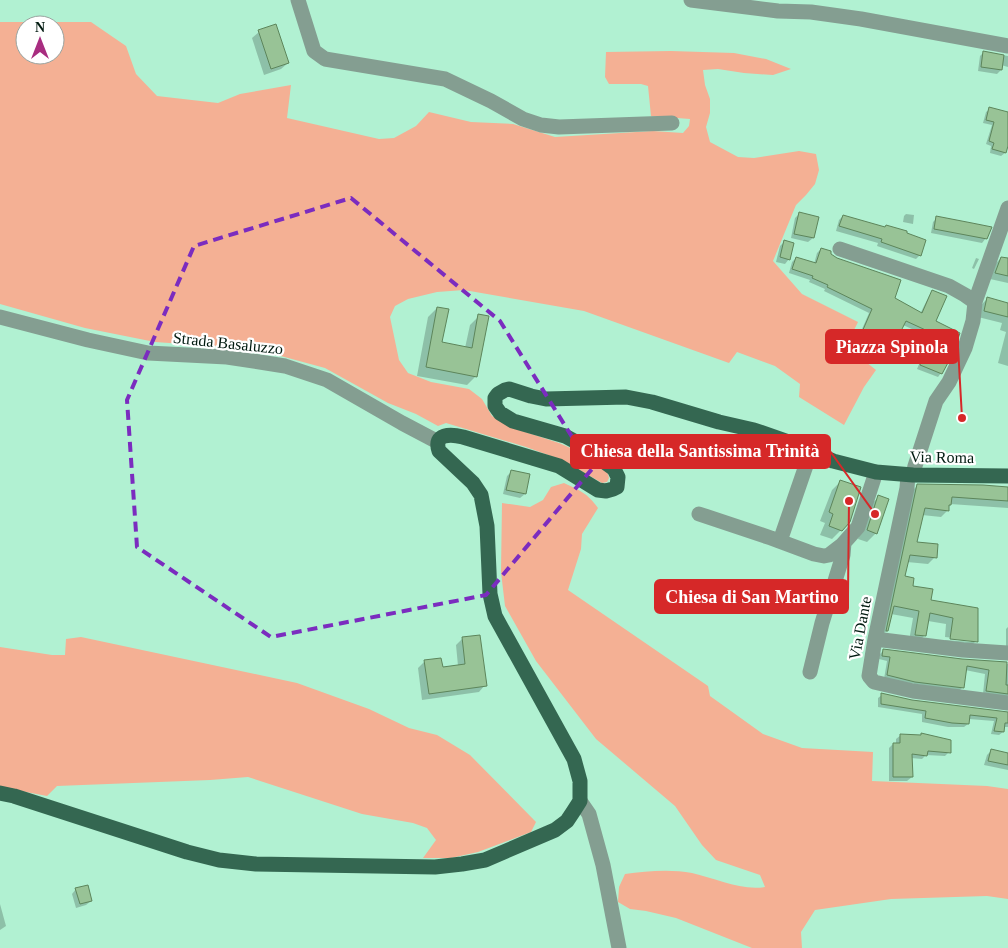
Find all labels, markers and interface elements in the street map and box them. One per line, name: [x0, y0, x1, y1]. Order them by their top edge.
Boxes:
north arrow: [15, 15, 65, 65]
text: N: [35, 20, 45, 35]
street label: Strada Basaluzzo: [172, 329, 284, 357]
callout: Piazza Spinola: [826, 330, 958, 363]
text: Piazza Spinola: [836, 337, 948, 357]
callout: Chiesa della Santissima Trinità: [571, 435, 830, 468]
text: Chiesa della Santissima Trinità: [581, 441, 819, 461]
street label: Via Roma: [910, 448, 974, 466]
callout: Chiesa di San Martino: [655, 580, 848, 613]
text: Chiesa di San Martino: [665, 587, 839, 607]
street label: Via Dante: [846, 595, 874, 661]

